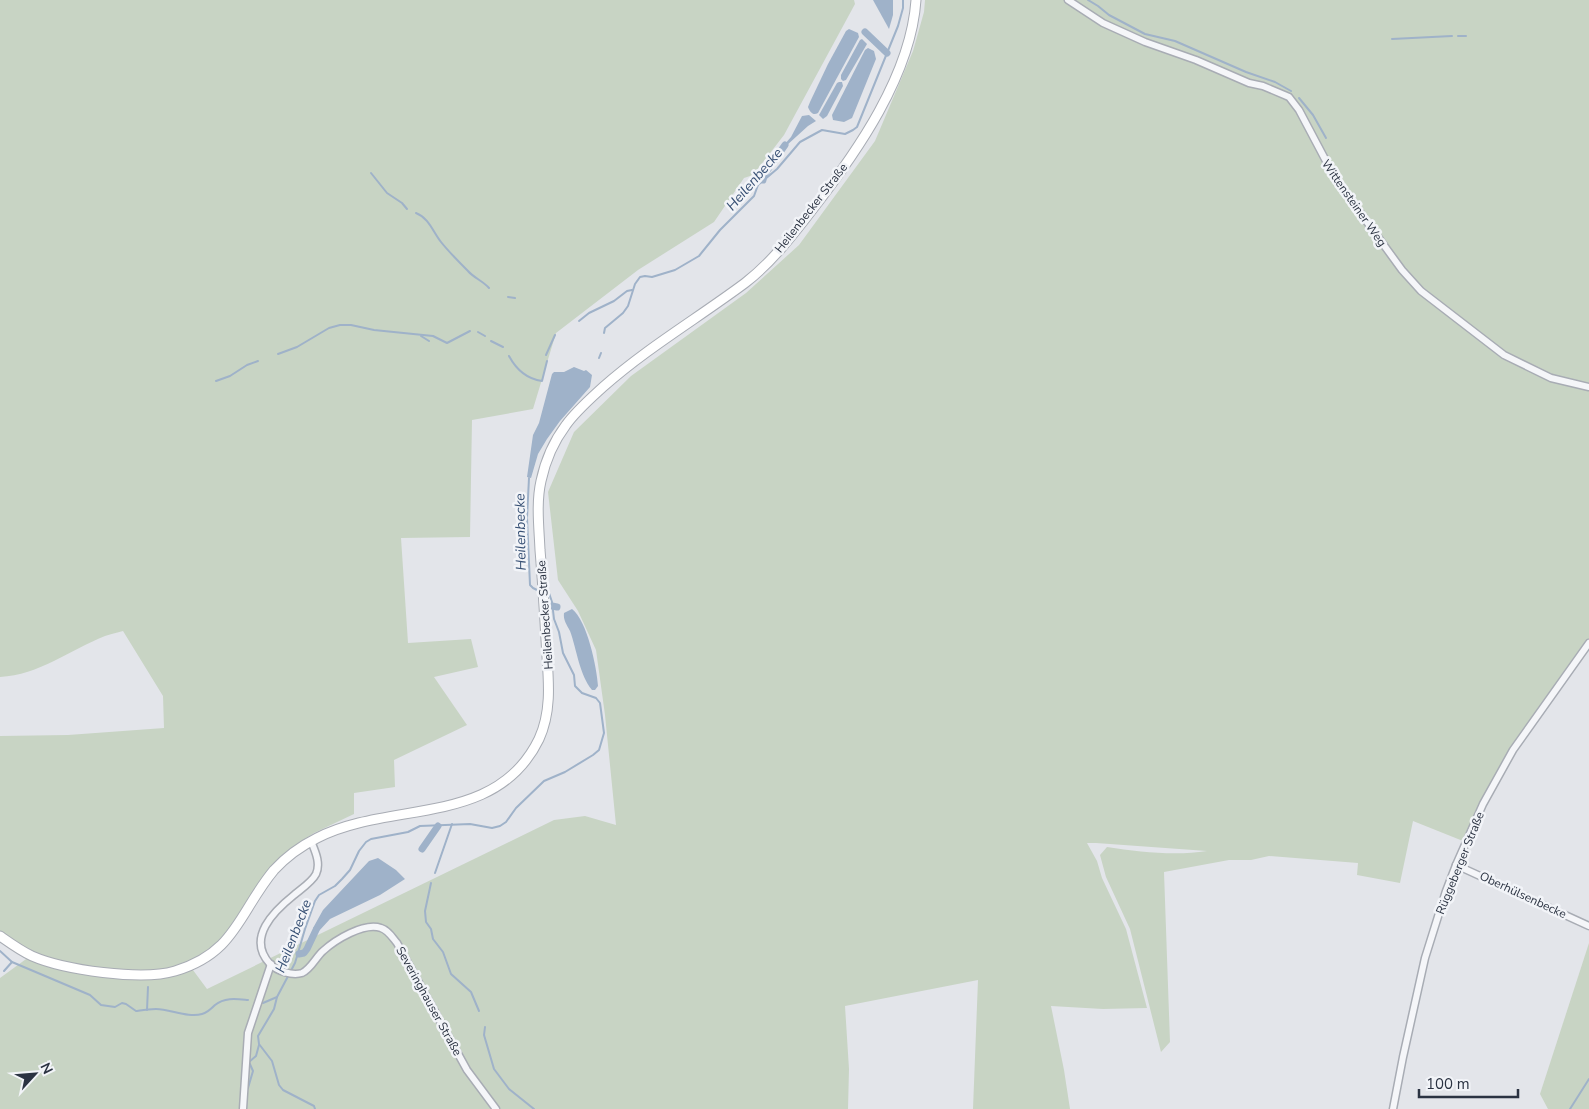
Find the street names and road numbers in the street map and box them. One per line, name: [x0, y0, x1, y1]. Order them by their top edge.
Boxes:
street label: Wittensteiner Weg: [1318, 156, 1390, 250]
street label: Heilenbecker Straße: [771, 160, 851, 256]
street label: Heilenbecker Straße: [533, 560, 557, 670]
street label: Rüggeberger Straße: [1432, 809, 1488, 917]
street label: Oberhülsenbecke: [1477, 868, 1569, 922]
street label: Severinghauser Straße: [392, 944, 466, 1058]

